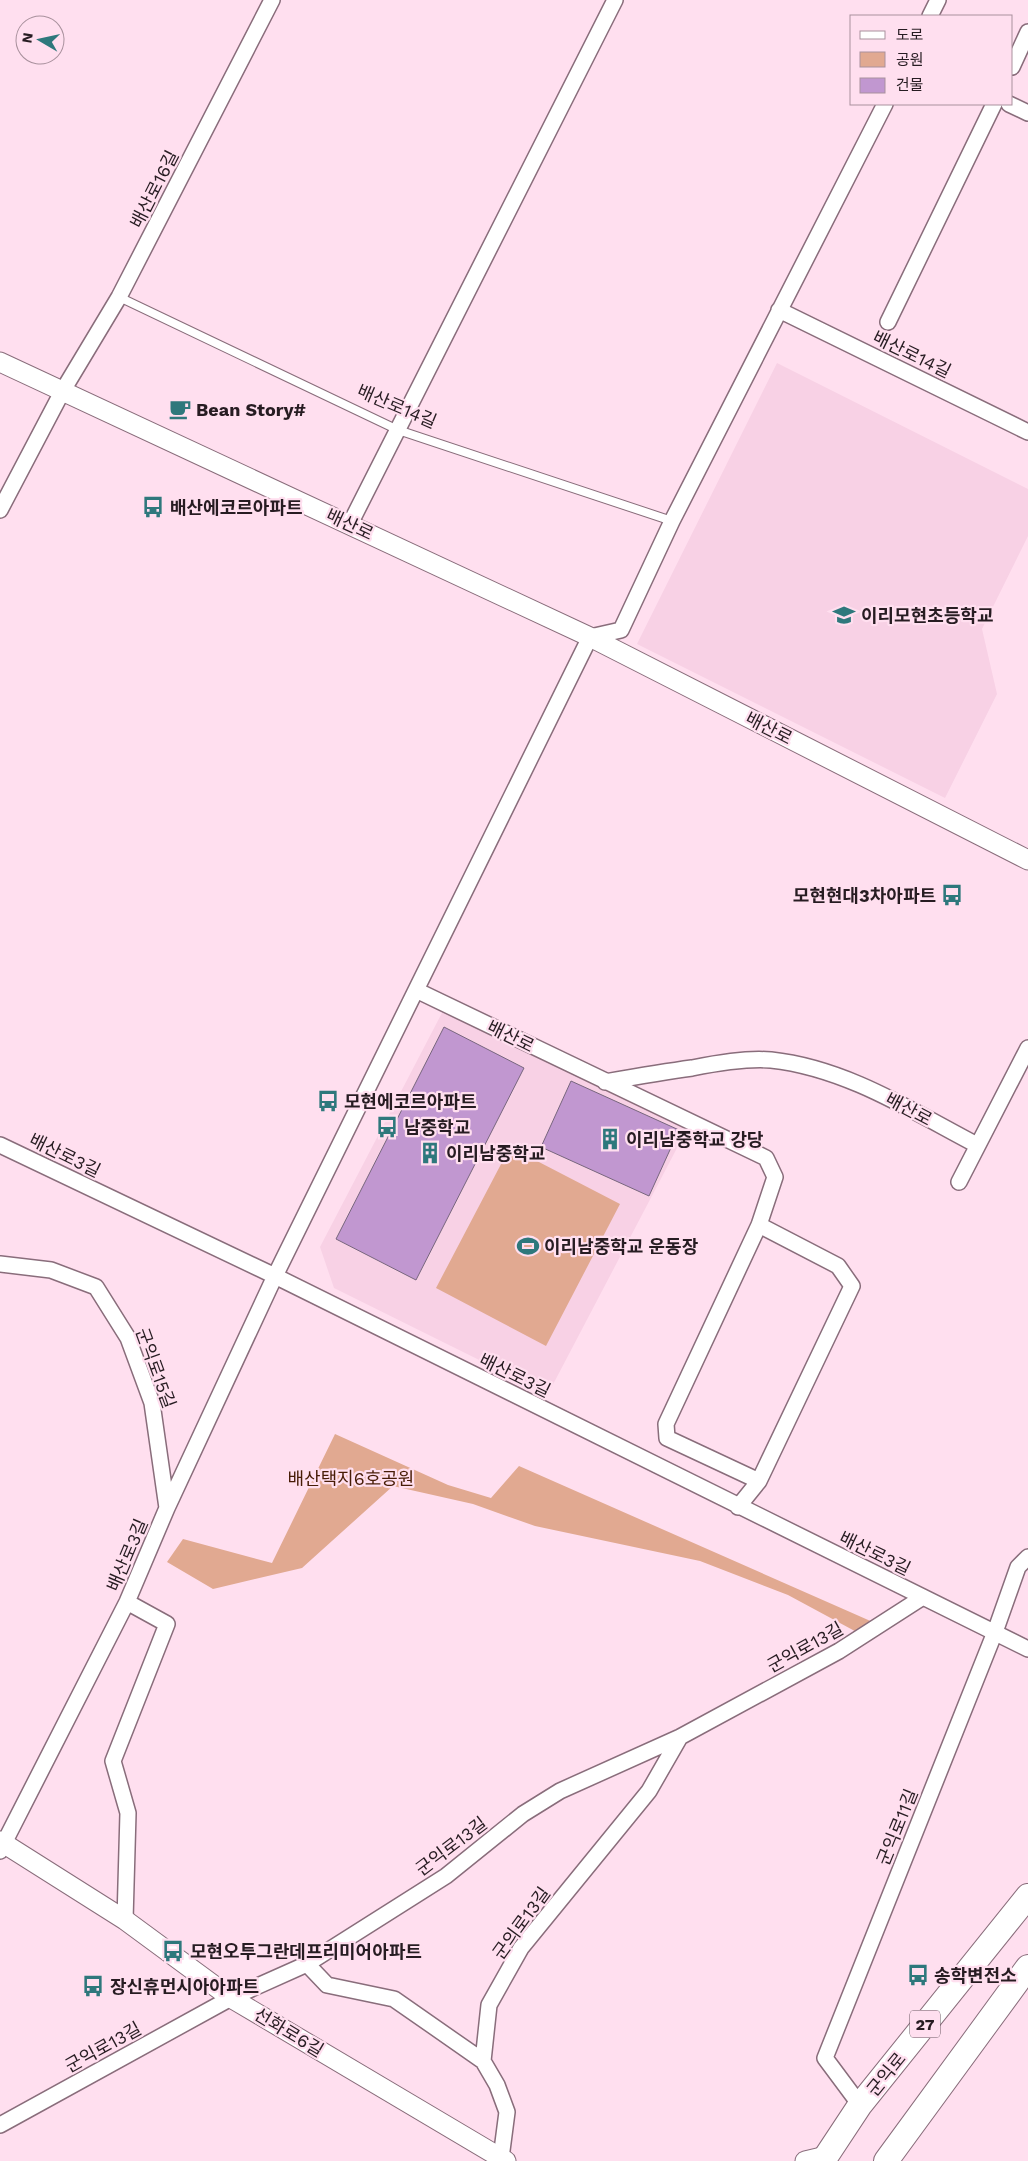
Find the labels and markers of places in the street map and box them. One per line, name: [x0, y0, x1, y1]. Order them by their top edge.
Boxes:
cafe icon: Bean Story#: [167, 396, 193, 422]
place label: Bean Story#: [196, 399, 306, 420]
bus stop icon: 배산에코르아파트: [140, 494, 166, 520]
place label: 배산에코르아파트: [170, 497, 302, 518]
school or university icon: 이리모현초등학교: [831, 602, 857, 628]
place label: 이리모현초등학교: [861, 605, 993, 626]
bus stop icon: 모현현대3차아파트: [939, 882, 965, 908]
place label: 모현현대3차아파트: [793, 885, 936, 906]
bus stop icon: 모현에코르아파트: [315, 1088, 341, 1114]
place label: 모현에코르아파트: [344, 1091, 476, 1112]
bus stop icon: 남중학교: [374, 1114, 400, 1140]
place label: 남중학교: [404, 1117, 470, 1138]
building icon: 이리남중학교 강당: [597, 1126, 623, 1152]
place label: 이리남중학교 강당: [626, 1129, 764, 1150]
building icon: 이리남중학교: [417, 1140, 443, 1166]
place label: 이리남중학교: [446, 1143, 545, 1164]
sports icon: 이리남중학교 운동장: [515, 1233, 541, 1259]
place label: 이리남중학교 운동장: [544, 1236, 699, 1257]
bus stop icon: 모현오투그란데프리미어아파트: [160, 1938, 186, 1964]
place label: 모현오투그란데프리미어아파트: [190, 1941, 422, 1962]
bus stop icon: 송학변전소: [905, 1962, 931, 1988]
place label: 송학변전소: [934, 1965, 1017, 1986]
bus stop icon: 장신휴먼시아아파트: [80, 1973, 106, 1999]
place label: 장신휴먼시아아파트: [110, 1976, 259, 1997]

